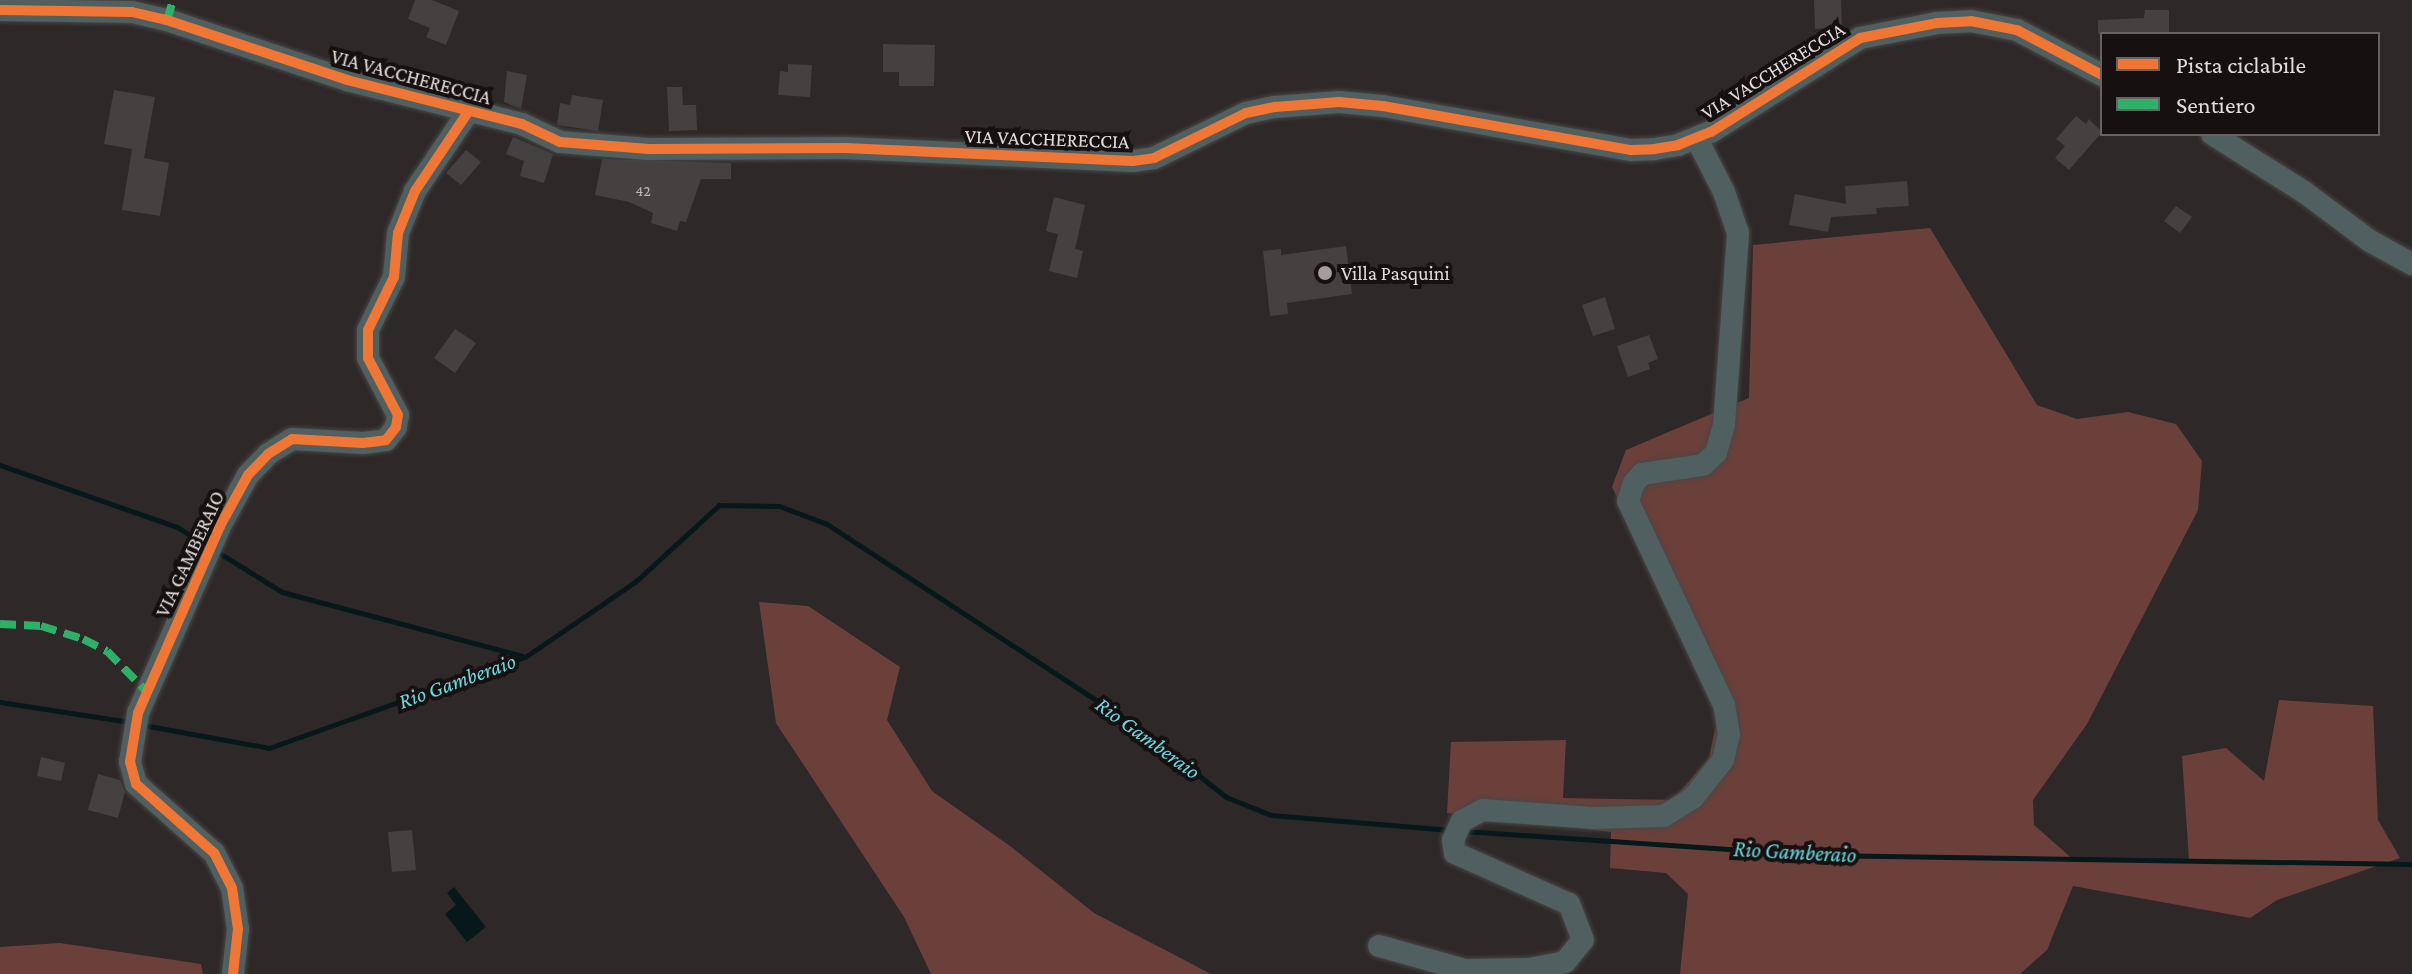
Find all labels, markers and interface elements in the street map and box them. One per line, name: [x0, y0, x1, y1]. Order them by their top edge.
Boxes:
street label: VIA VACCHERECCIA: [1697, 17, 1849, 125]
legend: [2100, 32, 2380, 136]
street label: VIA VACCHERECCIA: [328, 44, 494, 110]
text: Pista ciclabile: [2176, 51, 2306, 78]
text: Sentiero: [2176, 91, 2255, 118]
street label: VIA VACCHERECCIA: [964, 124, 1130, 154]
house number: 42: [635, 181, 651, 201]
place label: Villa Pasquini: [1341, 261, 1450, 285]
marker: Villa Pasquini: [1316, 264, 1334, 282]
street label: VIA GAMBERAIO: [150, 487, 230, 621]
water label: Rio Gamberaio: [395, 648, 519, 714]
water label: Rio Gamberaio: [1091, 691, 1205, 785]
water label: Rio Gamberaio: [1733, 836, 1857, 868]

